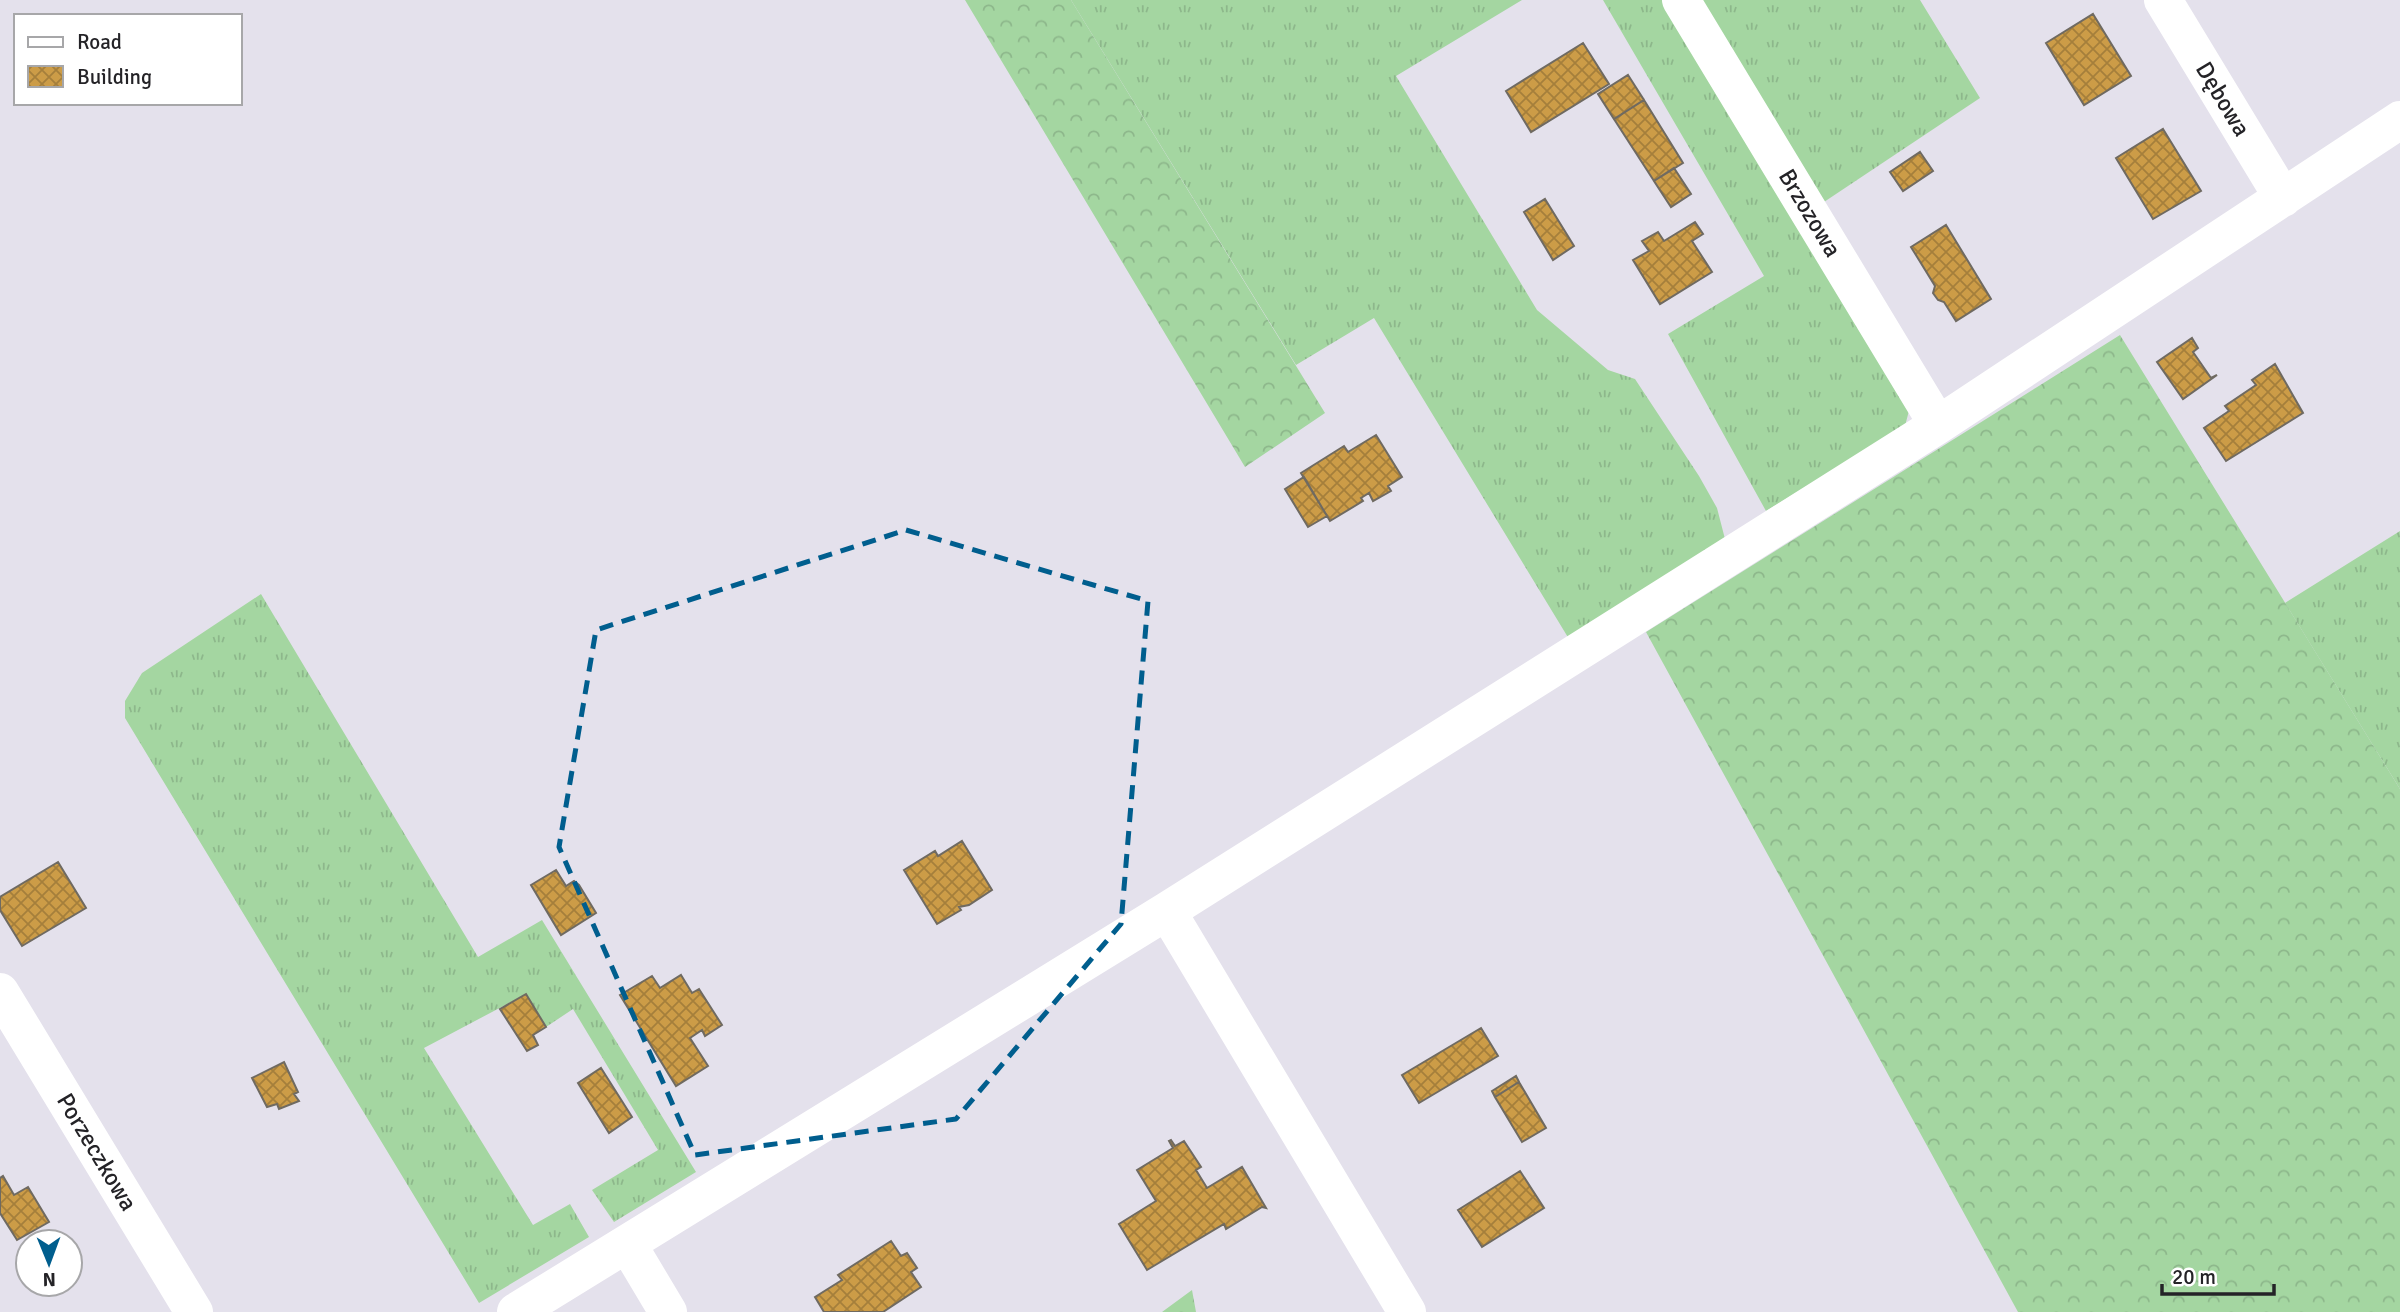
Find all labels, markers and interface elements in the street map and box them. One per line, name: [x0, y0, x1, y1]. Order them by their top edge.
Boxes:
legend: [14, 14, 242, 105]
text: Road: [77, 29, 122, 55]
street label: Dębowa: [2189, 56, 2257, 142]
text: Building: [77, 64, 152, 90]
street label: Brzozowa: [1772, 163, 1848, 263]
street label: Porzeczkowa: [50, 1088, 144, 1216]
north arrow: [14, 1228, 84, 1298]
scale bar: [2162, 1252, 2274, 1296]
text: 20 m: [2172, 1264, 2216, 1290]
text: N: [42, 1267, 56, 1291]

